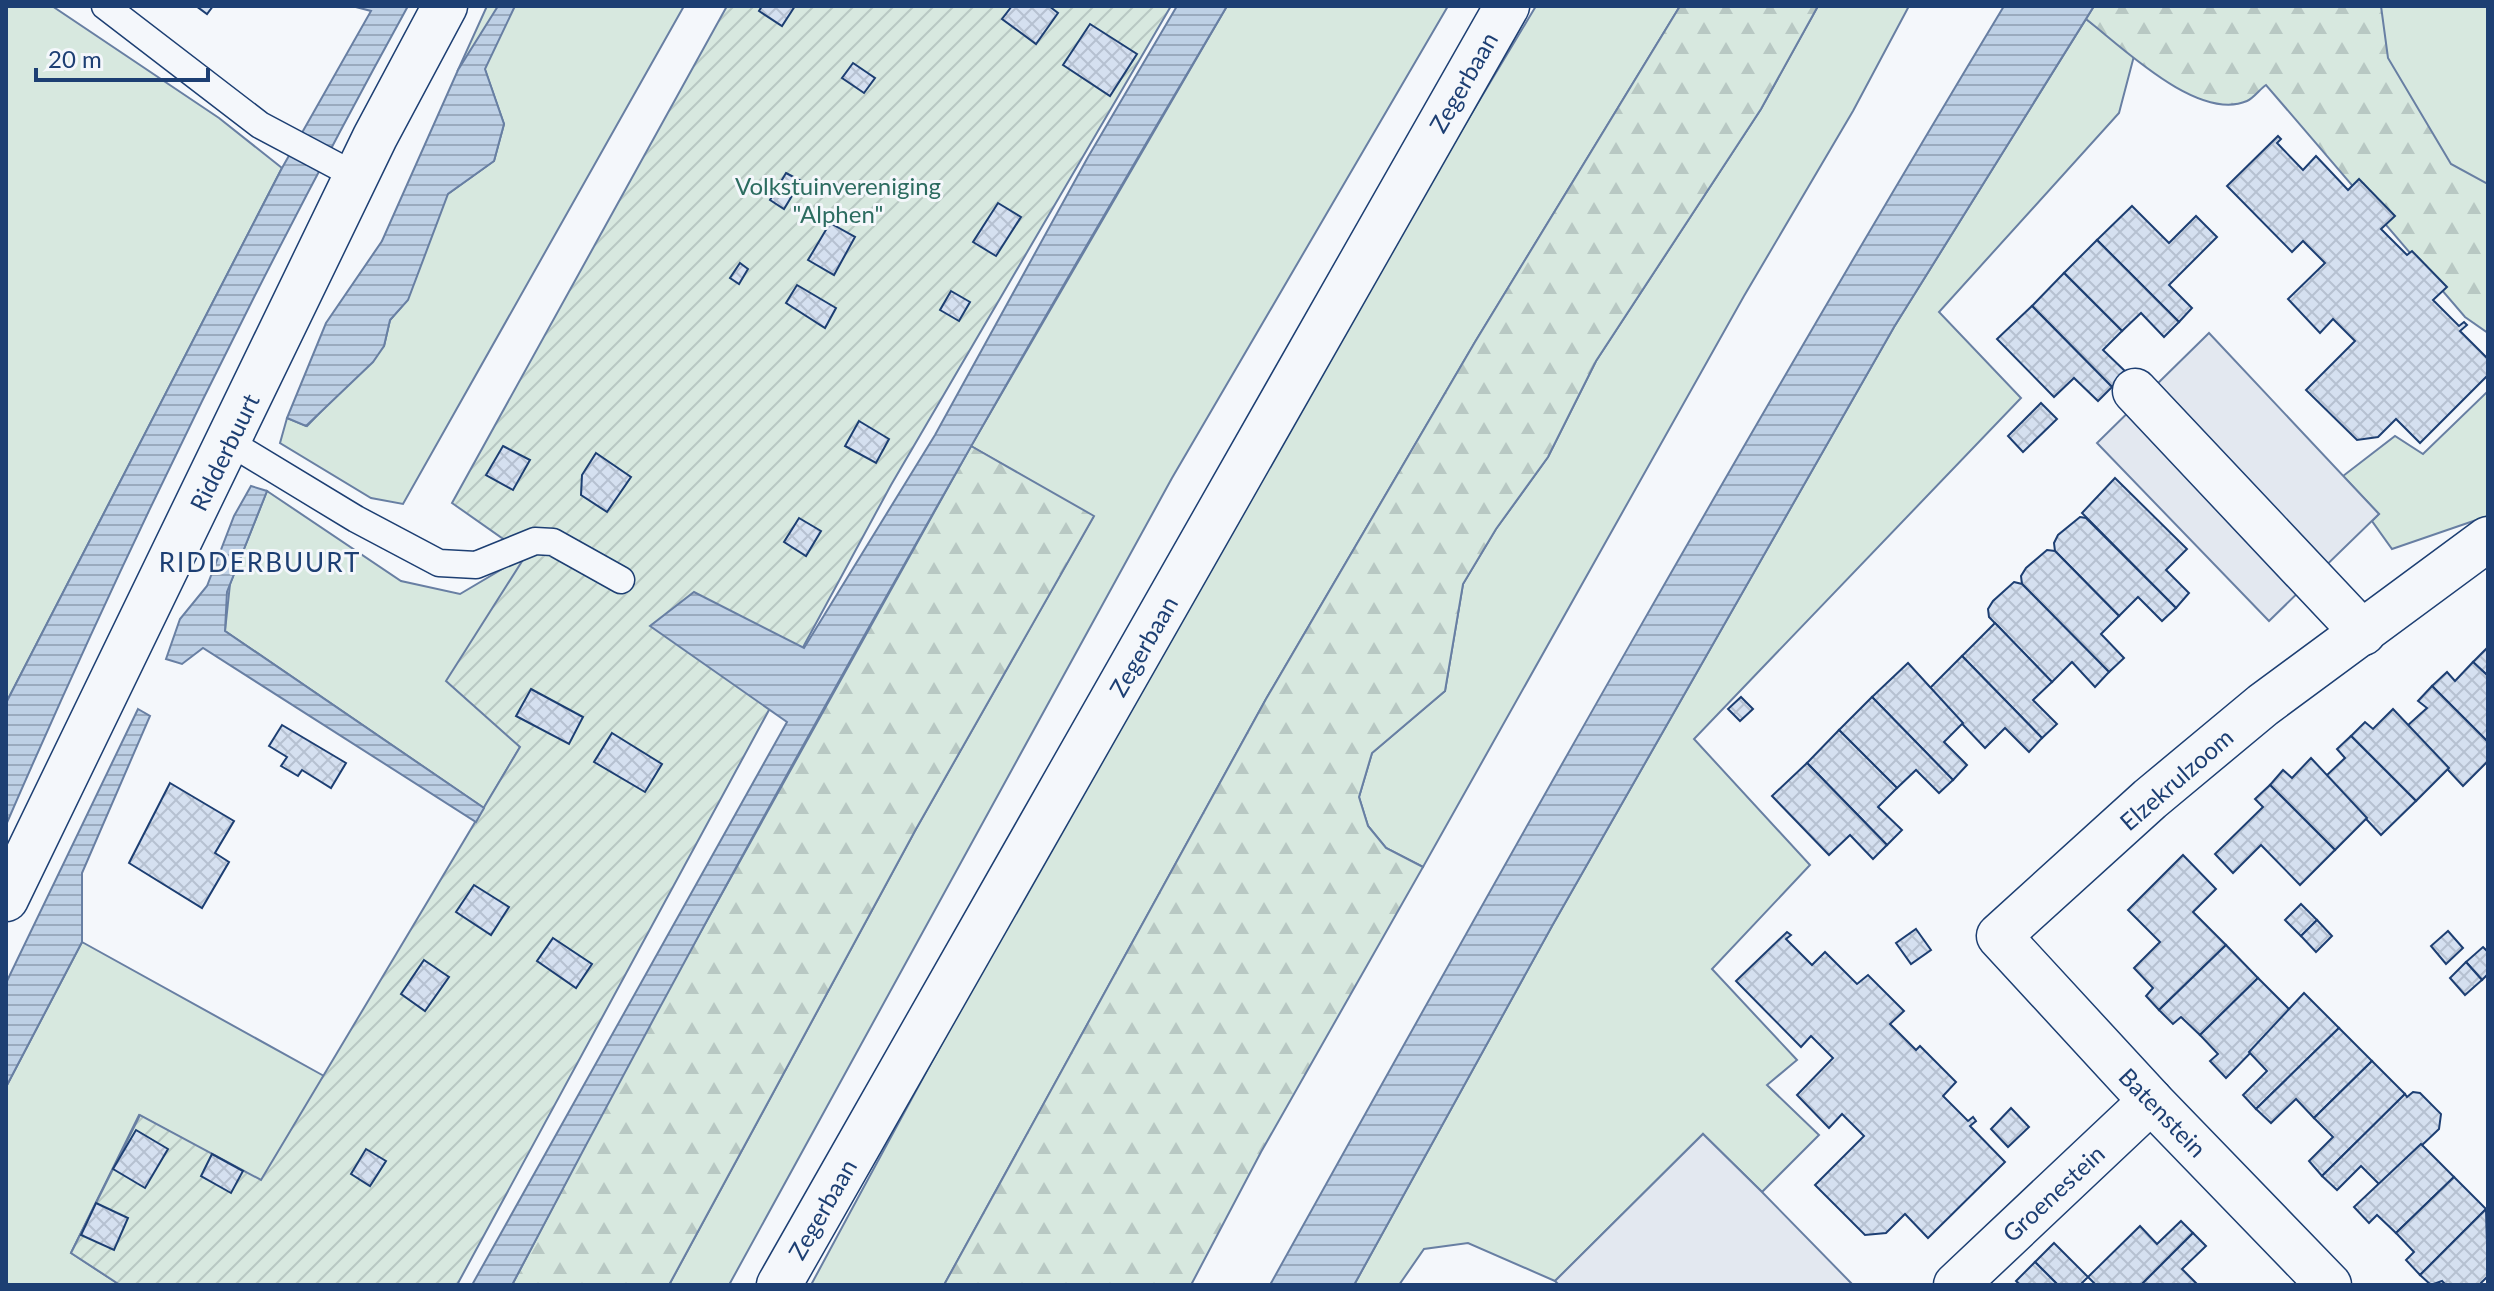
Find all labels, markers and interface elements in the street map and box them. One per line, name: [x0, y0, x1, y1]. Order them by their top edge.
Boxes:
street label: Zegerbaan: [1423, 27, 1503, 137]
scale bar: [36, 32, 208, 82]
text: 20 m: [48, 44, 102, 73]
park label: Volkstuinvereniging "Alphen": [735, 171, 941, 228]
street label: Ridderbuurt: [183, 388, 265, 515]
district label: RIDDERBUURT: [159, 546, 361, 578]
street label: Zegerbaan: [1103, 591, 1183, 701]
street label: Elzekrulzoom: [2114, 722, 2238, 836]
street label: Batenstein: [2114, 1061, 2212, 1163]
street label: Groenestein: [1996, 1139, 2110, 1247]
street label: Zegerbaan: [782, 1154, 862, 1264]

